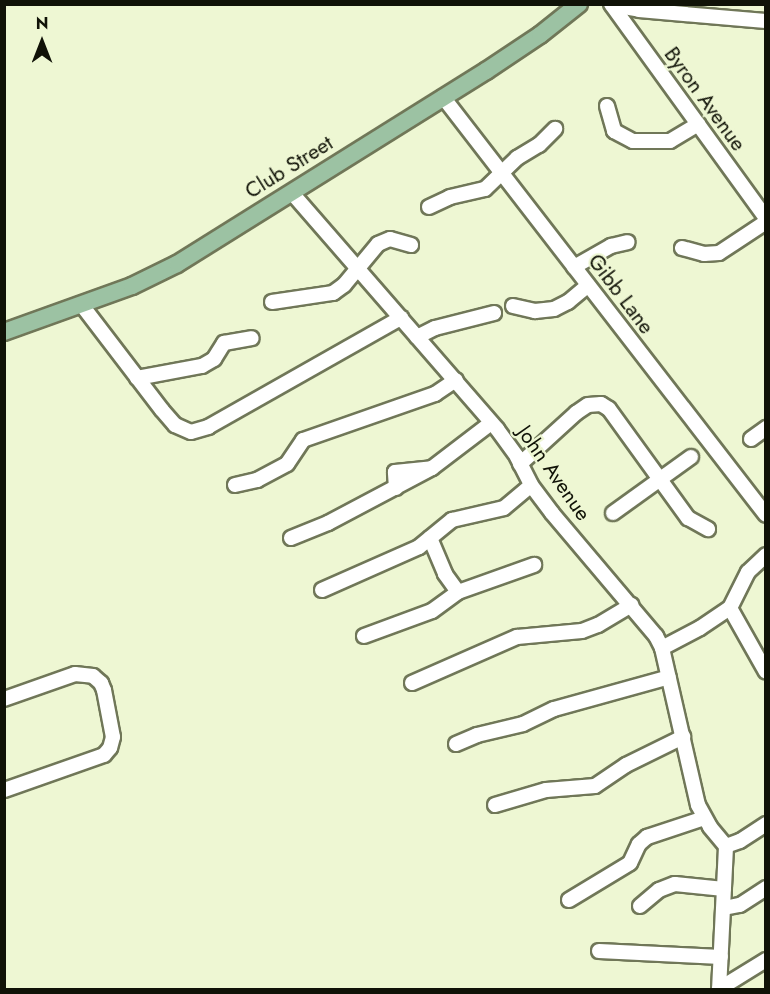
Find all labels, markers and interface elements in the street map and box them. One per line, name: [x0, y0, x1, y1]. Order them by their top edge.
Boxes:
north arrow: [12, 12, 72, 72]
text: N: [36, 12, 48, 35]
street label: Byron Avenue: [659, 42, 751, 156]
street label: Club Street: [241, 130, 337, 204]
street label: Gibb Lane: [583, 249, 659, 339]
street label: John Avenue: [512, 421, 596, 525]

